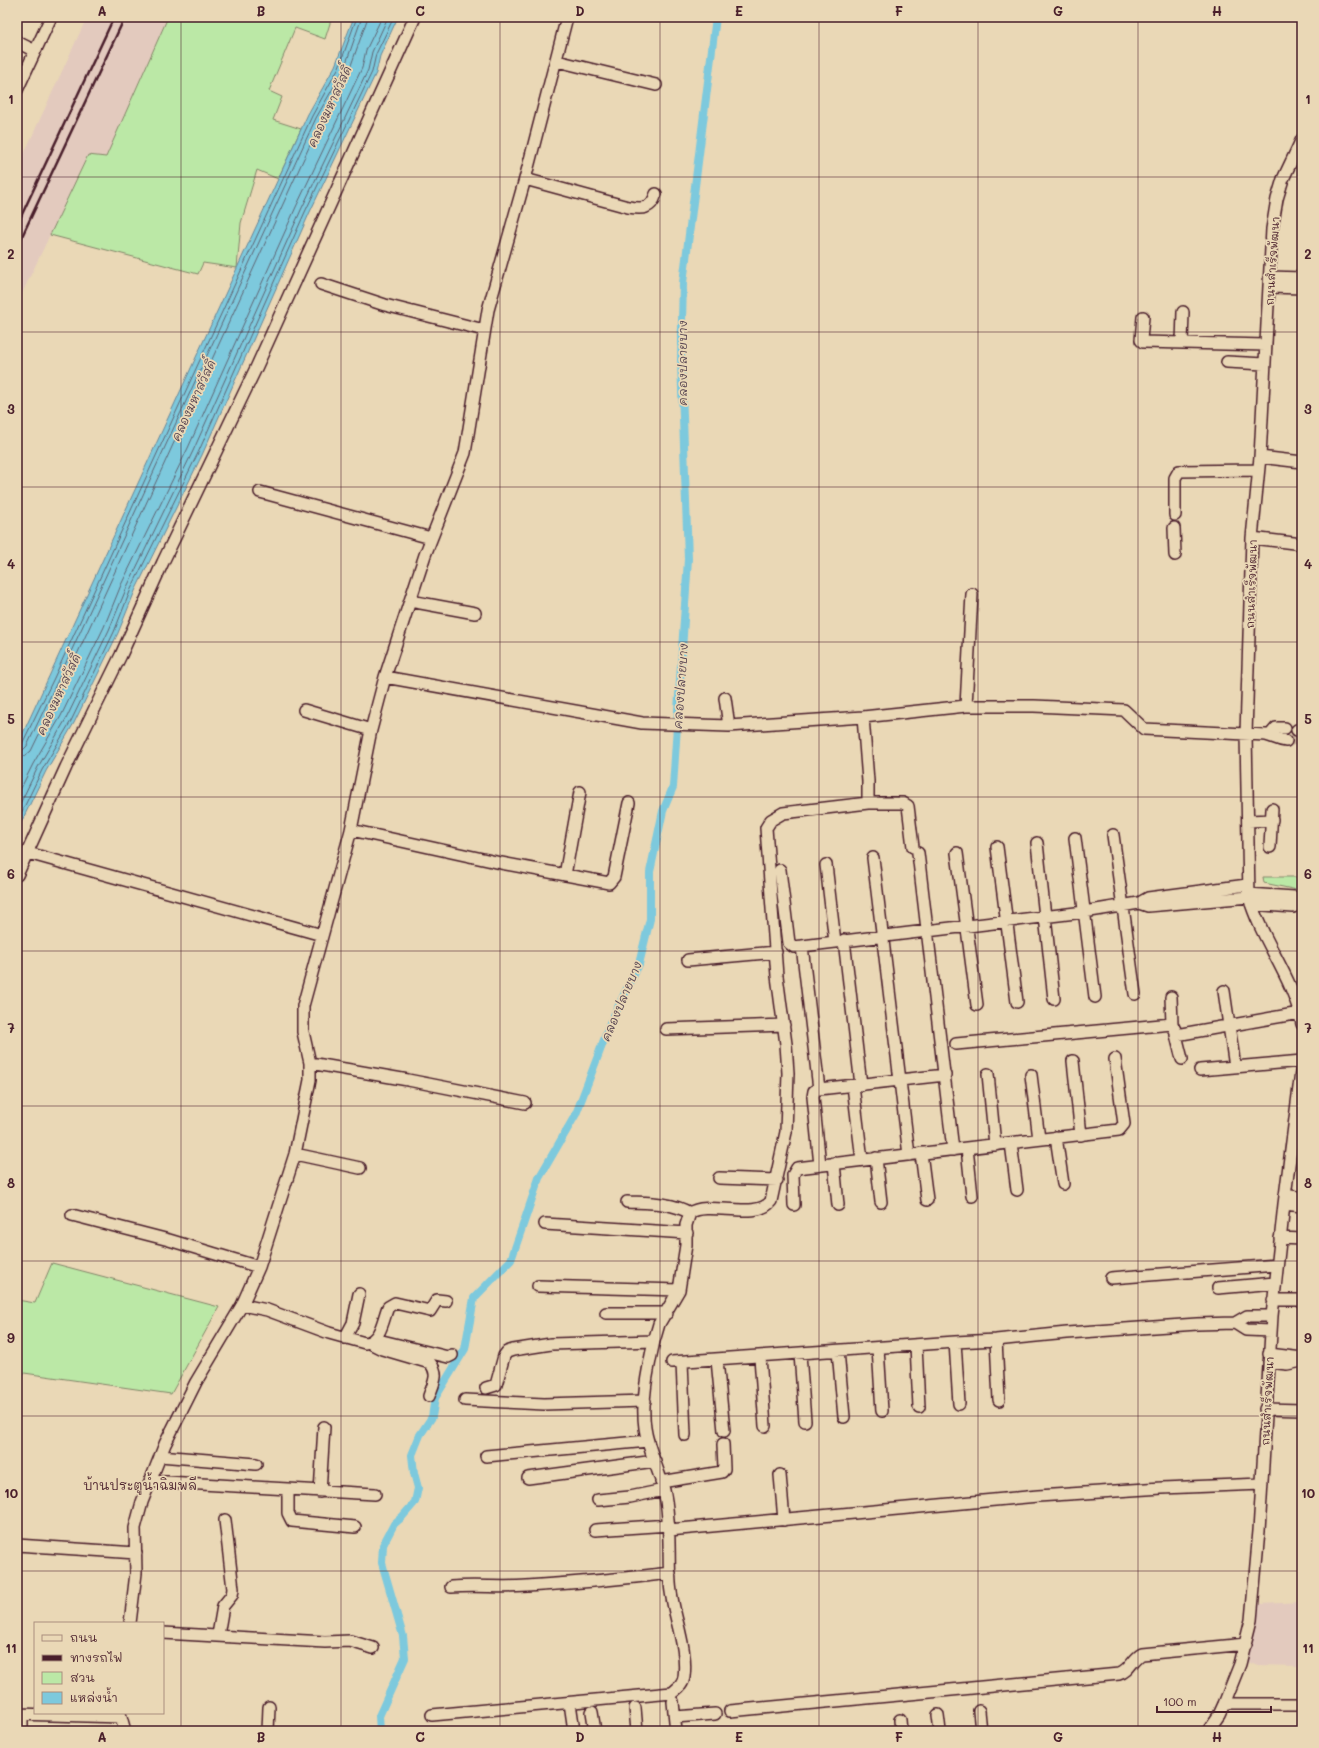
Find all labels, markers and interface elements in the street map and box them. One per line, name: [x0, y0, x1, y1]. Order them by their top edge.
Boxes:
text: A: [97, 2, 107, 19]
text: B: [257, 2, 266, 19]
text: C: [415, 2, 425, 19]
text: D: [575, 2, 585, 19]
text: E: [735, 2, 743, 19]
text: F: [895, 2, 903, 19]
text: G: [1053, 2, 1063, 19]
text: H: [1212, 2, 1222, 19]
water label: คลองมหาสวัสดิ์: [301, 59, 356, 149]
text: 1: [8, 90, 14, 107]
text: 1: [1305, 90, 1311, 107]
street label: ถนนสำเร็จพัฒนา: [1260, 216, 1283, 306]
text: 2: [7, 245, 15, 262]
text: 2: [1304, 245, 1312, 262]
water label: คลองปลายบาง: [674, 320, 690, 406]
water label: คลองมหาสวัสดิ์: [165, 353, 220, 443]
text: 3: [7, 400, 15, 417]
text: 3: [1304, 400, 1312, 417]
street label: ถนนสำเร็จพัฒนา: [1241, 539, 1260, 629]
text: 4: [7, 555, 15, 572]
text: 4: [1304, 555, 1312, 572]
water label: คลองปลายบาง: [669, 643, 691, 729]
water label: คลองมหาสวัสดิ์: [30, 647, 85, 737]
text: 5: [7, 710, 15, 727]
text: 5: [1304, 710, 1312, 727]
text: 6: [7, 865, 15, 882]
text: 6: [1304, 865, 1312, 882]
water label: คลองปลายบาง: [597, 959, 645, 1043]
text: 7: [7, 1019, 15, 1036]
text: 7: [1304, 1019, 1312, 1036]
text: 8: [7, 1174, 15, 1191]
text: 8: [1304, 1174, 1312, 1191]
text: 9: [7, 1329, 15, 1346]
text: 9: [1304, 1329, 1312, 1346]
street label: ถนนสำเร็จพัฒนา: [1256, 1356, 1277, 1446]
district label: บ้านประตูน้ำฉิมพลี: [83, 1472, 197, 1495]
text: 10: [4, 1484, 18, 1501]
text: 10: [1301, 1484, 1315, 1501]
legend: [34, 1622, 164, 1714]
text: ถนน: [70, 1629, 98, 1645]
text: 11: [5, 1639, 17, 1656]
text: 11: [1302, 1639, 1314, 1656]
text: ทางรถไฟ: [70, 1649, 123, 1665]
text: สวน: [70, 1669, 95, 1685]
text: แหล่งน้ำ: [70, 1687, 118, 1705]
scale bar: [1157, 1688, 1271, 1714]
text: 100 m: [1163, 1693, 1197, 1709]
text: A: [97, 1728, 107, 1745]
text: B: [257, 1728, 266, 1745]
text: C: [415, 1728, 425, 1745]
text: D: [575, 1728, 585, 1745]
text: E: [735, 1728, 743, 1745]
text: F: [895, 1728, 903, 1745]
text: G: [1053, 1728, 1063, 1745]
text: H: [1212, 1728, 1222, 1745]

